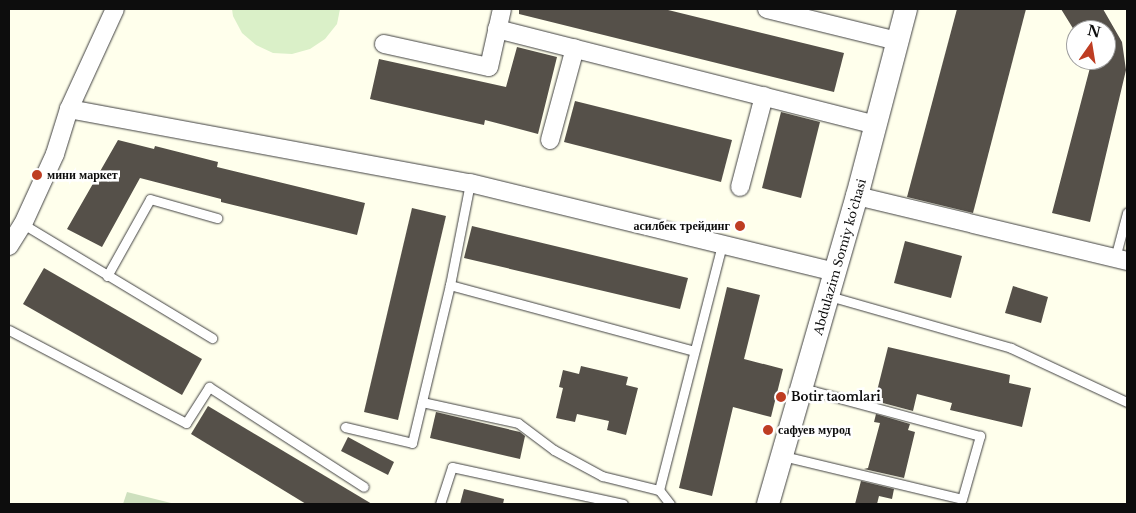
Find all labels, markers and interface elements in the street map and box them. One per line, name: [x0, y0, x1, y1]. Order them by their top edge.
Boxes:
north arrow: [1066, 20, 1116, 70]
text: N: [1086, 21, 1103, 42]
place label: мини маркет: [47, 168, 118, 182]
marker: мини маркет: [31, 169, 43, 181]
street label: Abdulazim Somiy ko'chasi: [811, 177, 869, 337]
place label: асилбек трейдинг: [633, 219, 730, 233]
marker: асилбек трейдинг: [734, 220, 746, 232]
place label: Botir taomlari: [791, 390, 881, 404]
marker: Botir taomlari: [775, 391, 787, 403]
place label: сафуев мурод: [778, 423, 851, 437]
marker: сафуев мурод: [762, 424, 774, 436]

